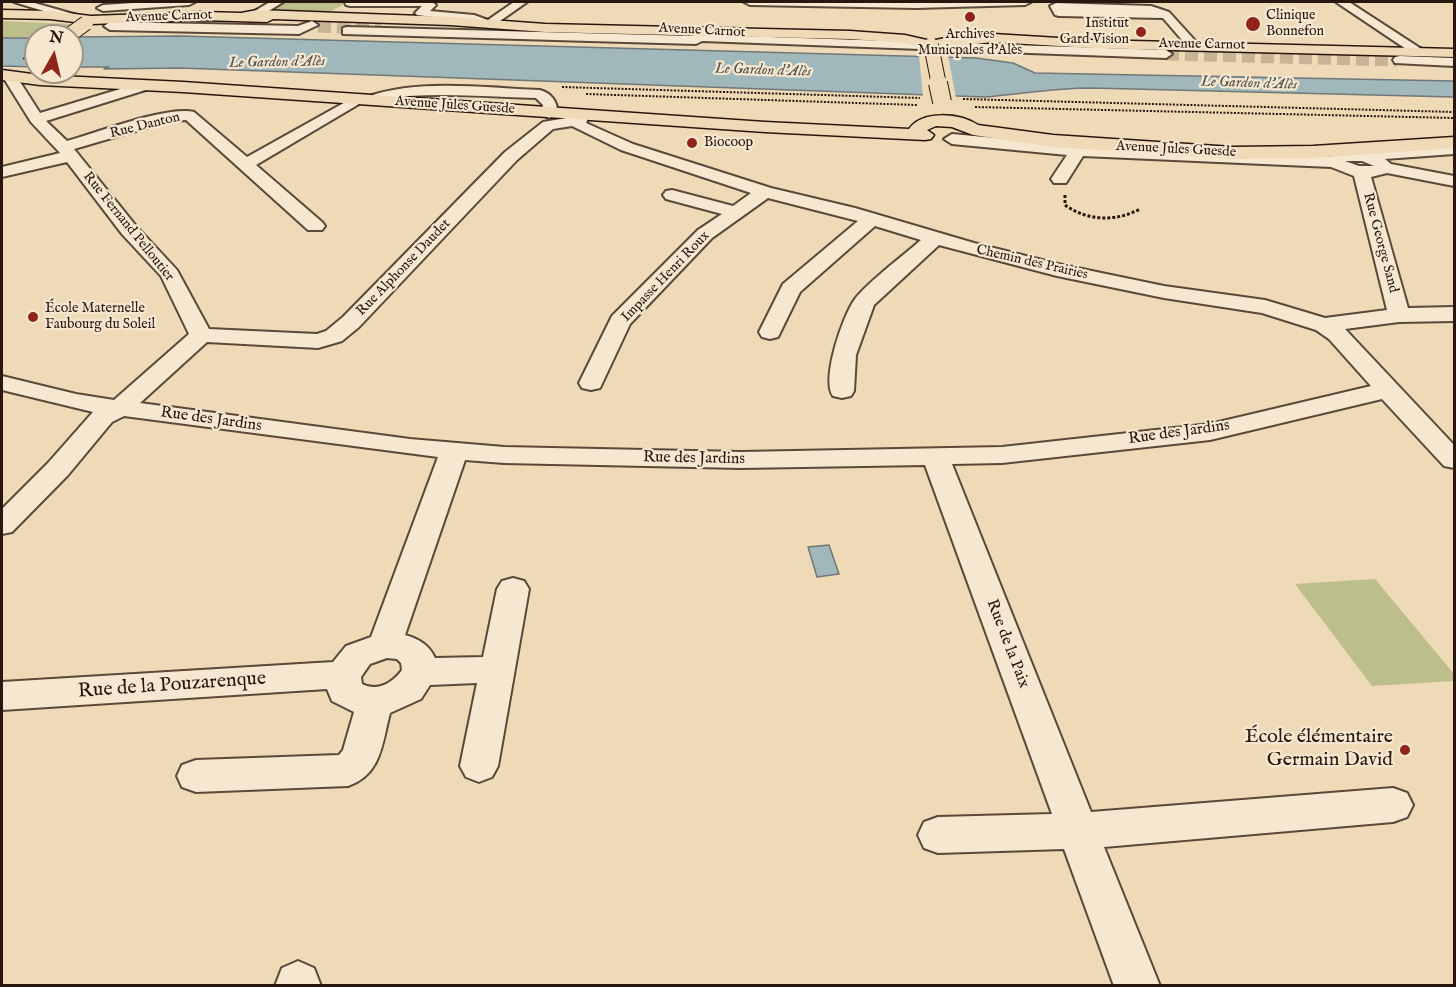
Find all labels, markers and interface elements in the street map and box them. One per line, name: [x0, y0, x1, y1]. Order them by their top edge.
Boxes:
street label: Avenue Carnot: [125, 7, 213, 27]
place label: Clinique Bonnefon: [1266, 8, 1324, 40]
marker: Archives Municpales d'Alès: [963, 10, 977, 24]
marker: Clinique Bonnefon: [1244, 15, 1262, 33]
place label: Institut Gard Vision: [1060, 16, 1129, 48]
street label: Avenue Carnot: [658, 20, 746, 42]
north arrow: [24, 24, 84, 84]
marker: Institut Gard Vision: [1134, 25, 1148, 39]
text: N: [48, 27, 64, 49]
place label: Archives Municpales d'Alès: [918, 27, 1022, 60]
street label: Avenue Carnot: [1158, 36, 1246, 54]
water label: Le Gardon d'Alès: [229, 53, 325, 73]
water label: Le Gardon d'Alès: [715, 60, 811, 82]
water label: Le Gardon d'Alès: [1201, 73, 1297, 95]
street label: Avenue Jules Guesde: [394, 93, 516, 119]
street label: Rue Danton: [108, 109, 182, 143]
place label: Biocoop: [704, 135, 753, 151]
marker: Biocoop: [685, 136, 699, 150]
street label: Avenue Jules Guesde: [1116, 138, 1236, 162]
street label: Rue Fernand Pelloutier: [79, 169, 177, 285]
street label: Rue George Sand: [1359, 191, 1401, 295]
street label: Rue Alphonse Daudet: [353, 216, 455, 320]
street label: Impasse Henri Roux: [618, 228, 714, 326]
street label: Chemin des Prairies: [975, 242, 1089, 284]
place label: École Maternelle Faubourg du Soleil: [45, 301, 155, 334]
marker: École Maternelle Faubourg du Soleil: [26, 310, 40, 324]
street label: Rue des Jardins: [159, 403, 263, 437]
street label: Rue des Jardins: [1127, 416, 1231, 450]
street label: Rue des Jardins: [643, 449, 745, 469]
street label: Rue de la Paix: [981, 597, 1033, 691]
street label: Rue de la Pouzarenque: [77, 667, 267, 705]
place label: École élémentaire Germain David: [1245, 726, 1393, 773]
marker: École élémentaire Germain David: [1398, 743, 1412, 757]

